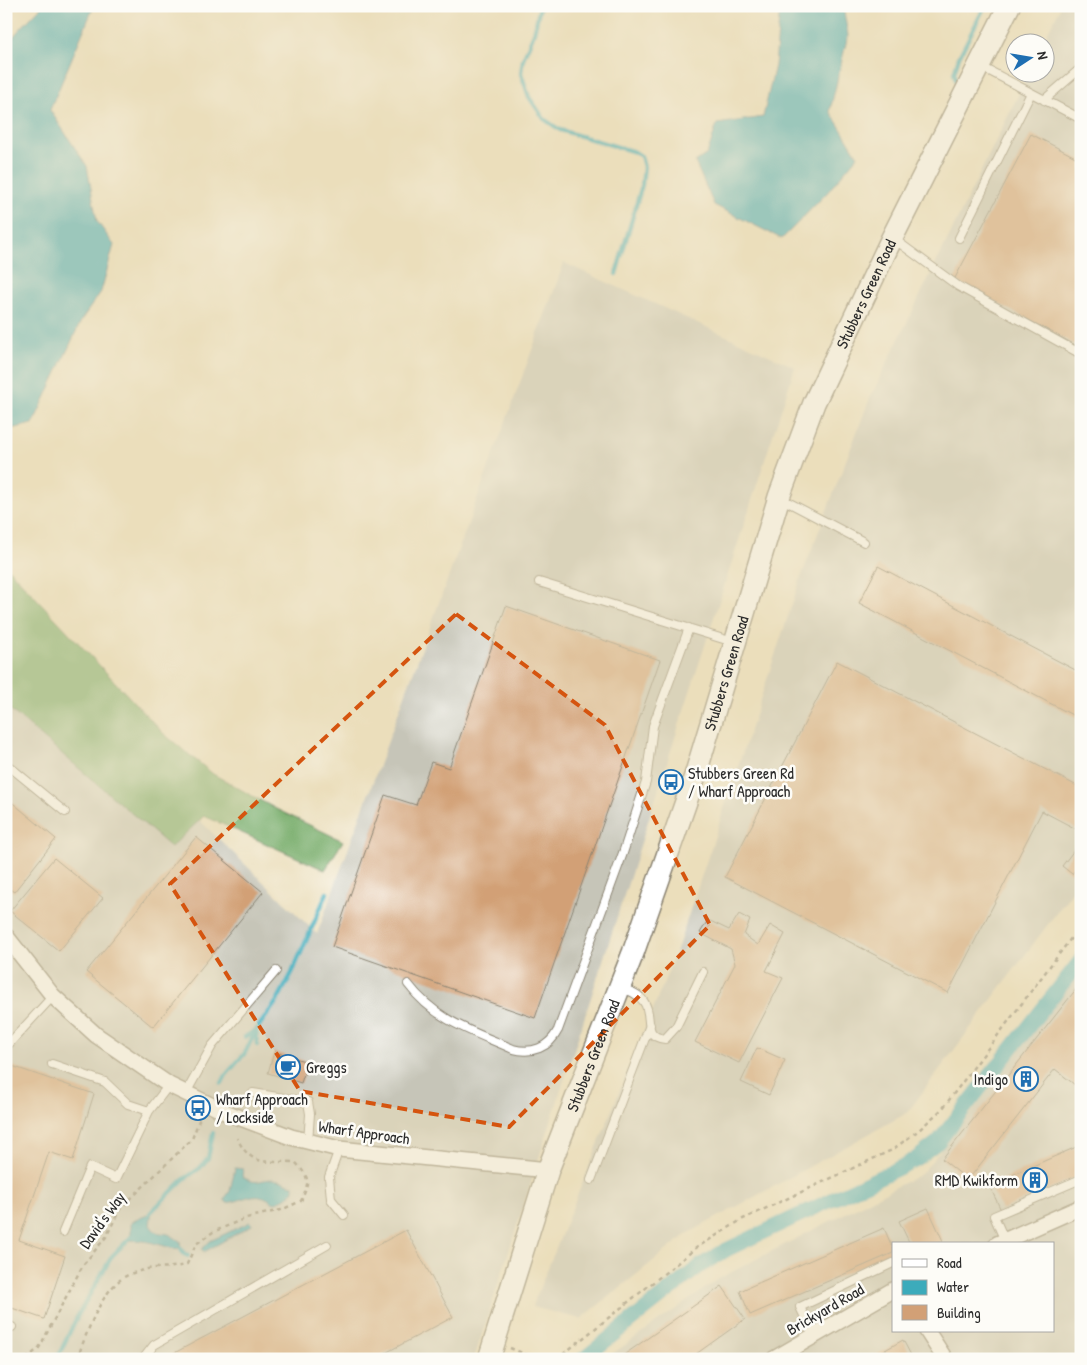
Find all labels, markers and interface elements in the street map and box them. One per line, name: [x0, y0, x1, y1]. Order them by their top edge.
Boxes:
north arrow: [1004, 32, 1054, 82]
text: N: [1033, 50, 1053, 61]
street label: Stubbers Green Road: [830, 236, 901, 352]
street label: Stubbers Green Road: [698, 613, 754, 733]
place label: Stubbers Green Rd / Wharf Approach: [688, 762, 794, 802]
bus stop icon: Stubbers Green Rd / Wharf Approach: [658, 769, 684, 795]
street label: Stubbers Green Road: [561, 996, 625, 1115]
cafe icon: Greggs: [275, 1054, 301, 1080]
place label: Greggs: [306, 1056, 347, 1078]
building icon: Indigo: [1013, 1066, 1039, 1092]
place label: Indigo: [974, 1068, 1009, 1090]
place label: Wharf Approach / Lockside: [216, 1088, 308, 1128]
bus stop icon: Wharf Approach / Lockside: [185, 1095, 211, 1121]
street label: Wharf Approach: [317, 1115, 411, 1149]
building icon: RMD Kwikform: [1022, 1167, 1048, 1193]
place label: RMD Kwikform: [935, 1169, 1018, 1191]
street label: David's Way: [74, 1187, 130, 1253]
legend: [892, 1242, 1054, 1332]
text: Road: [937, 1252, 962, 1273]
text: Water: [937, 1276, 969, 1297]
street label: Brickyard Road: [782, 1278, 868, 1340]
text: Building: [937, 1302, 981, 1323]

